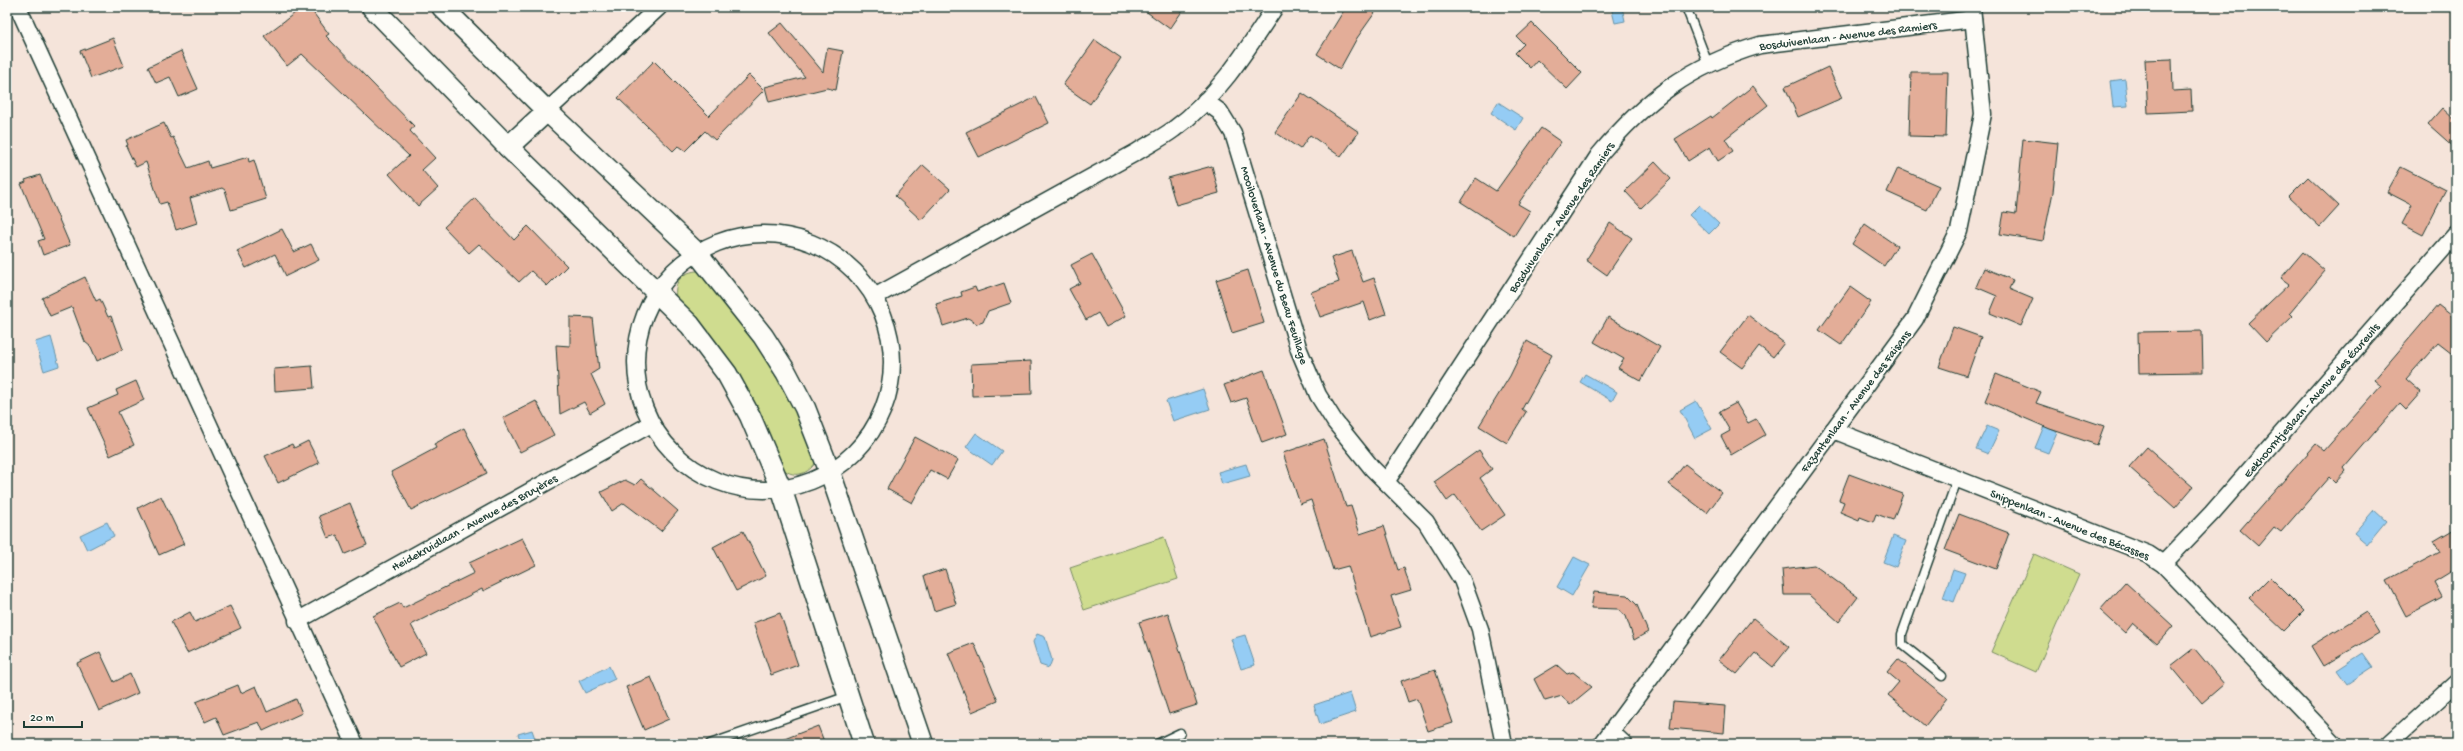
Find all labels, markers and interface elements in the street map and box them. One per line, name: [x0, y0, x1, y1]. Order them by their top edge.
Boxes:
street label: Bosduivenlaan - Avenue des Ramiers: [1758, 19, 1938, 55]
street label: Bosduivenlaan - Avenue des Ramiers: [1506, 140, 1619, 297]
street label: Mooiloverlaan - Avenue du Beau Feuillage: [1236, 165, 1310, 367]
street label: Eekhoorntjeslaan - Avenue des Écureuils: [2242, 321, 2384, 481]
street label: Fazantenlaan - Avenue des Faisans: [1798, 328, 1915, 477]
street label: Heidekruidlaan - Avenue des Bruyères: [390, 472, 561, 575]
street label: Snippenlaan - Avenue des Bécasses: [1988, 487, 2152, 565]
scale bar: [24, 703, 82, 729]
text: 20 m: [30, 712, 55, 726]

